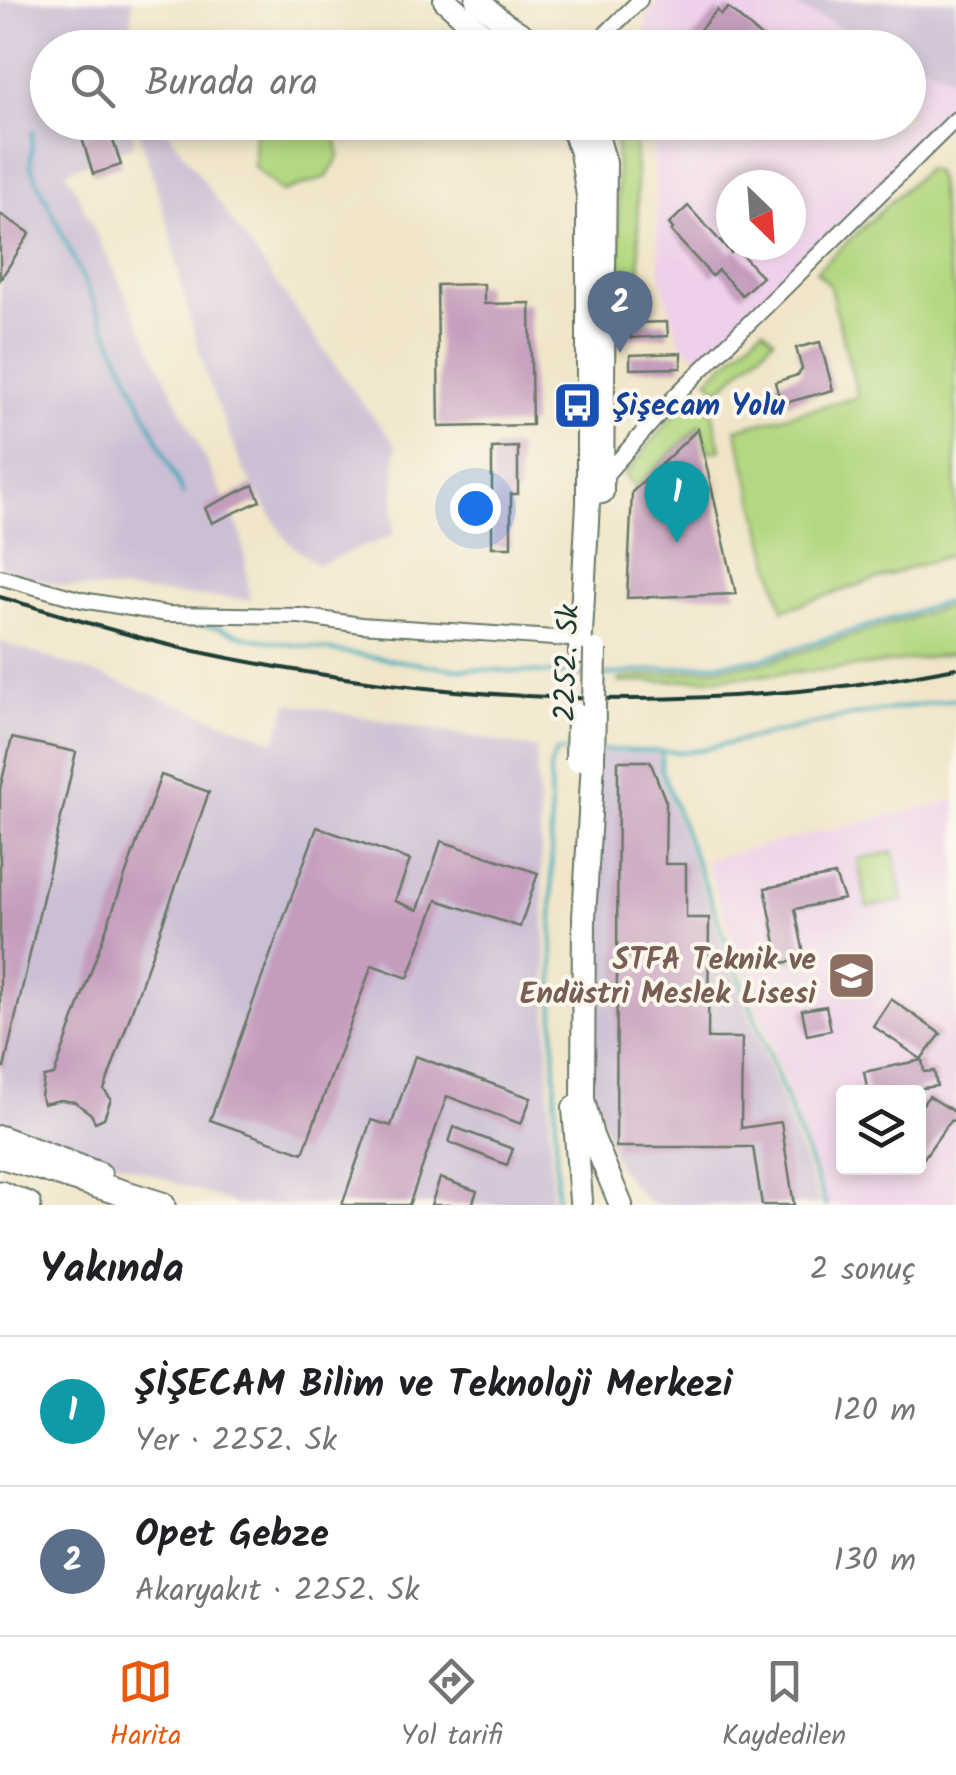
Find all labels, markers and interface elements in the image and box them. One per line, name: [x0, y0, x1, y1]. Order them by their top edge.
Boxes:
search box: [30, 30, 926, 140]
text: Burada ara: [145, 55, 318, 115]
icon: search: [65, 58, 120, 113]
north arrow: [716, 170, 806, 260]
pin: 2: [588, 270, 652, 353]
bus stop icon: Şişecam Yolu: [552, 379, 604, 431]
place label: Şişecam Yolu: [613, 383, 785, 431]
pin: 1: [644, 460, 710, 543]
your location: [450, 483, 501, 534]
street label: 2252. Sk: [542, 603, 594, 723]
place label: STFA Teknik ve Endüstri Meslek Lisesi: [520, 937, 817, 1019]
school or university icon: STFA Teknik ve Endüstri Meslek Lisesi: [825, 950, 877, 1002]
map controls: [836, 1085, 926, 1175]
button: layers: [836, 1085, 926, 1175]
text: Yakında: [40, 1237, 184, 1304]
text: 2 sonuç: [810, 1245, 916, 1296]
text: ŞİŞECAM Bilim ve Teknoloji Merkezi: [135, 1356, 733, 1416]
text: 1: [68, 1386, 77, 1437]
text: 120 m: [833, 1386, 916, 1437]
text: Yer · 2252. Sk: [135, 1416, 337, 1467]
text: Opet Gebze: [135, 1506, 329, 1566]
text: 2: [63, 1536, 82, 1587]
text: 130 m: [833, 1536, 916, 1587]
text: Akaryakıt · 2252. Sk: [135, 1566, 419, 1617]
tab: Harita: [110, 1654, 182, 1759]
tab: Yol tarifi: [401, 1654, 502, 1759]
tab: Kaydedilen: [722, 1654, 846, 1759]

